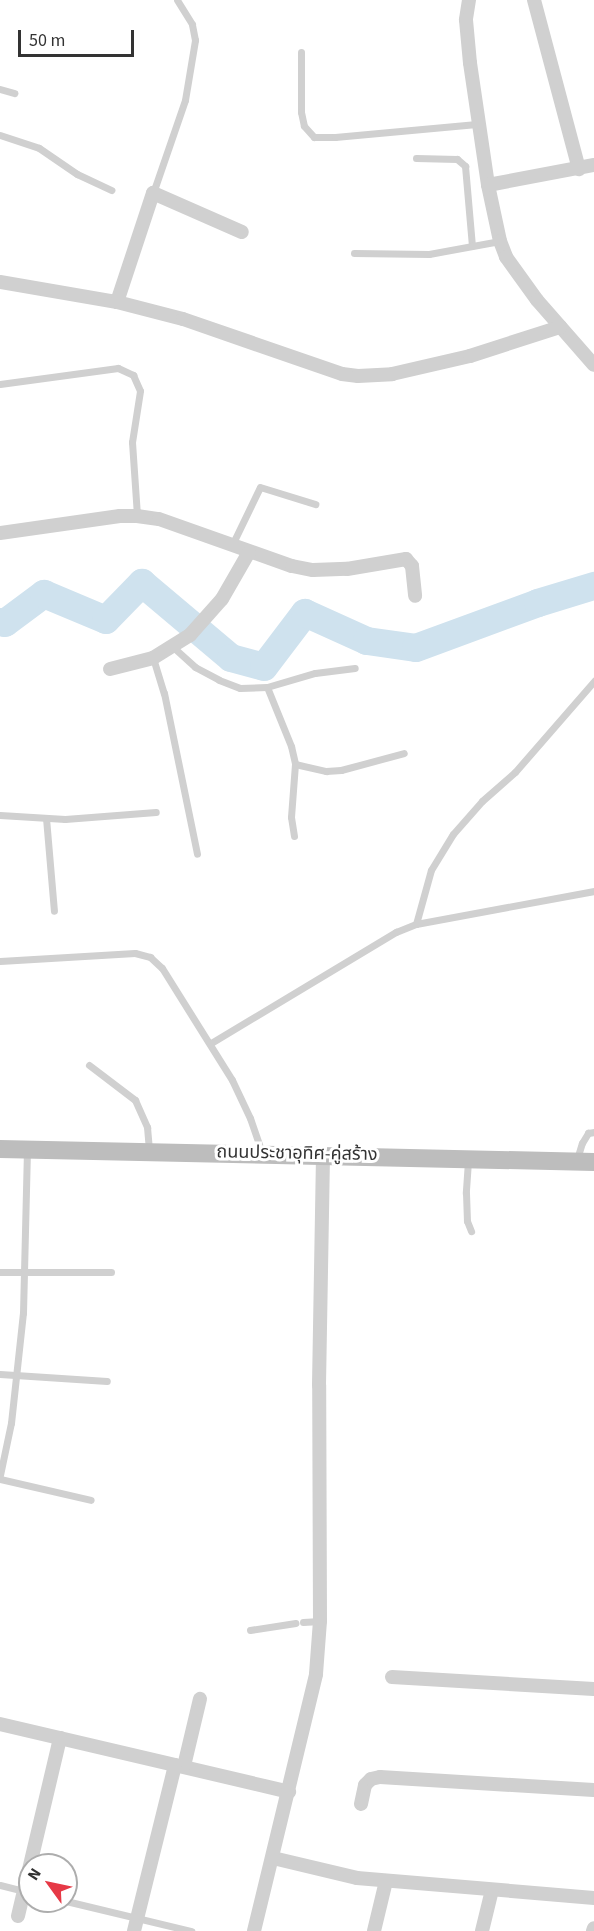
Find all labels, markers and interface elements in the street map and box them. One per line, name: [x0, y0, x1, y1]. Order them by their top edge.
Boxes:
scale bar: [21, 18, 136, 56]
text: 50 m: [29, 28, 65, 53]
street label: ถนนประชาอุทิศ-คู่สร้าง: [216, 1142, 378, 1166]
north arrow: [18, 1853, 78, 1913]
text: N: [22, 1864, 47, 1885]

